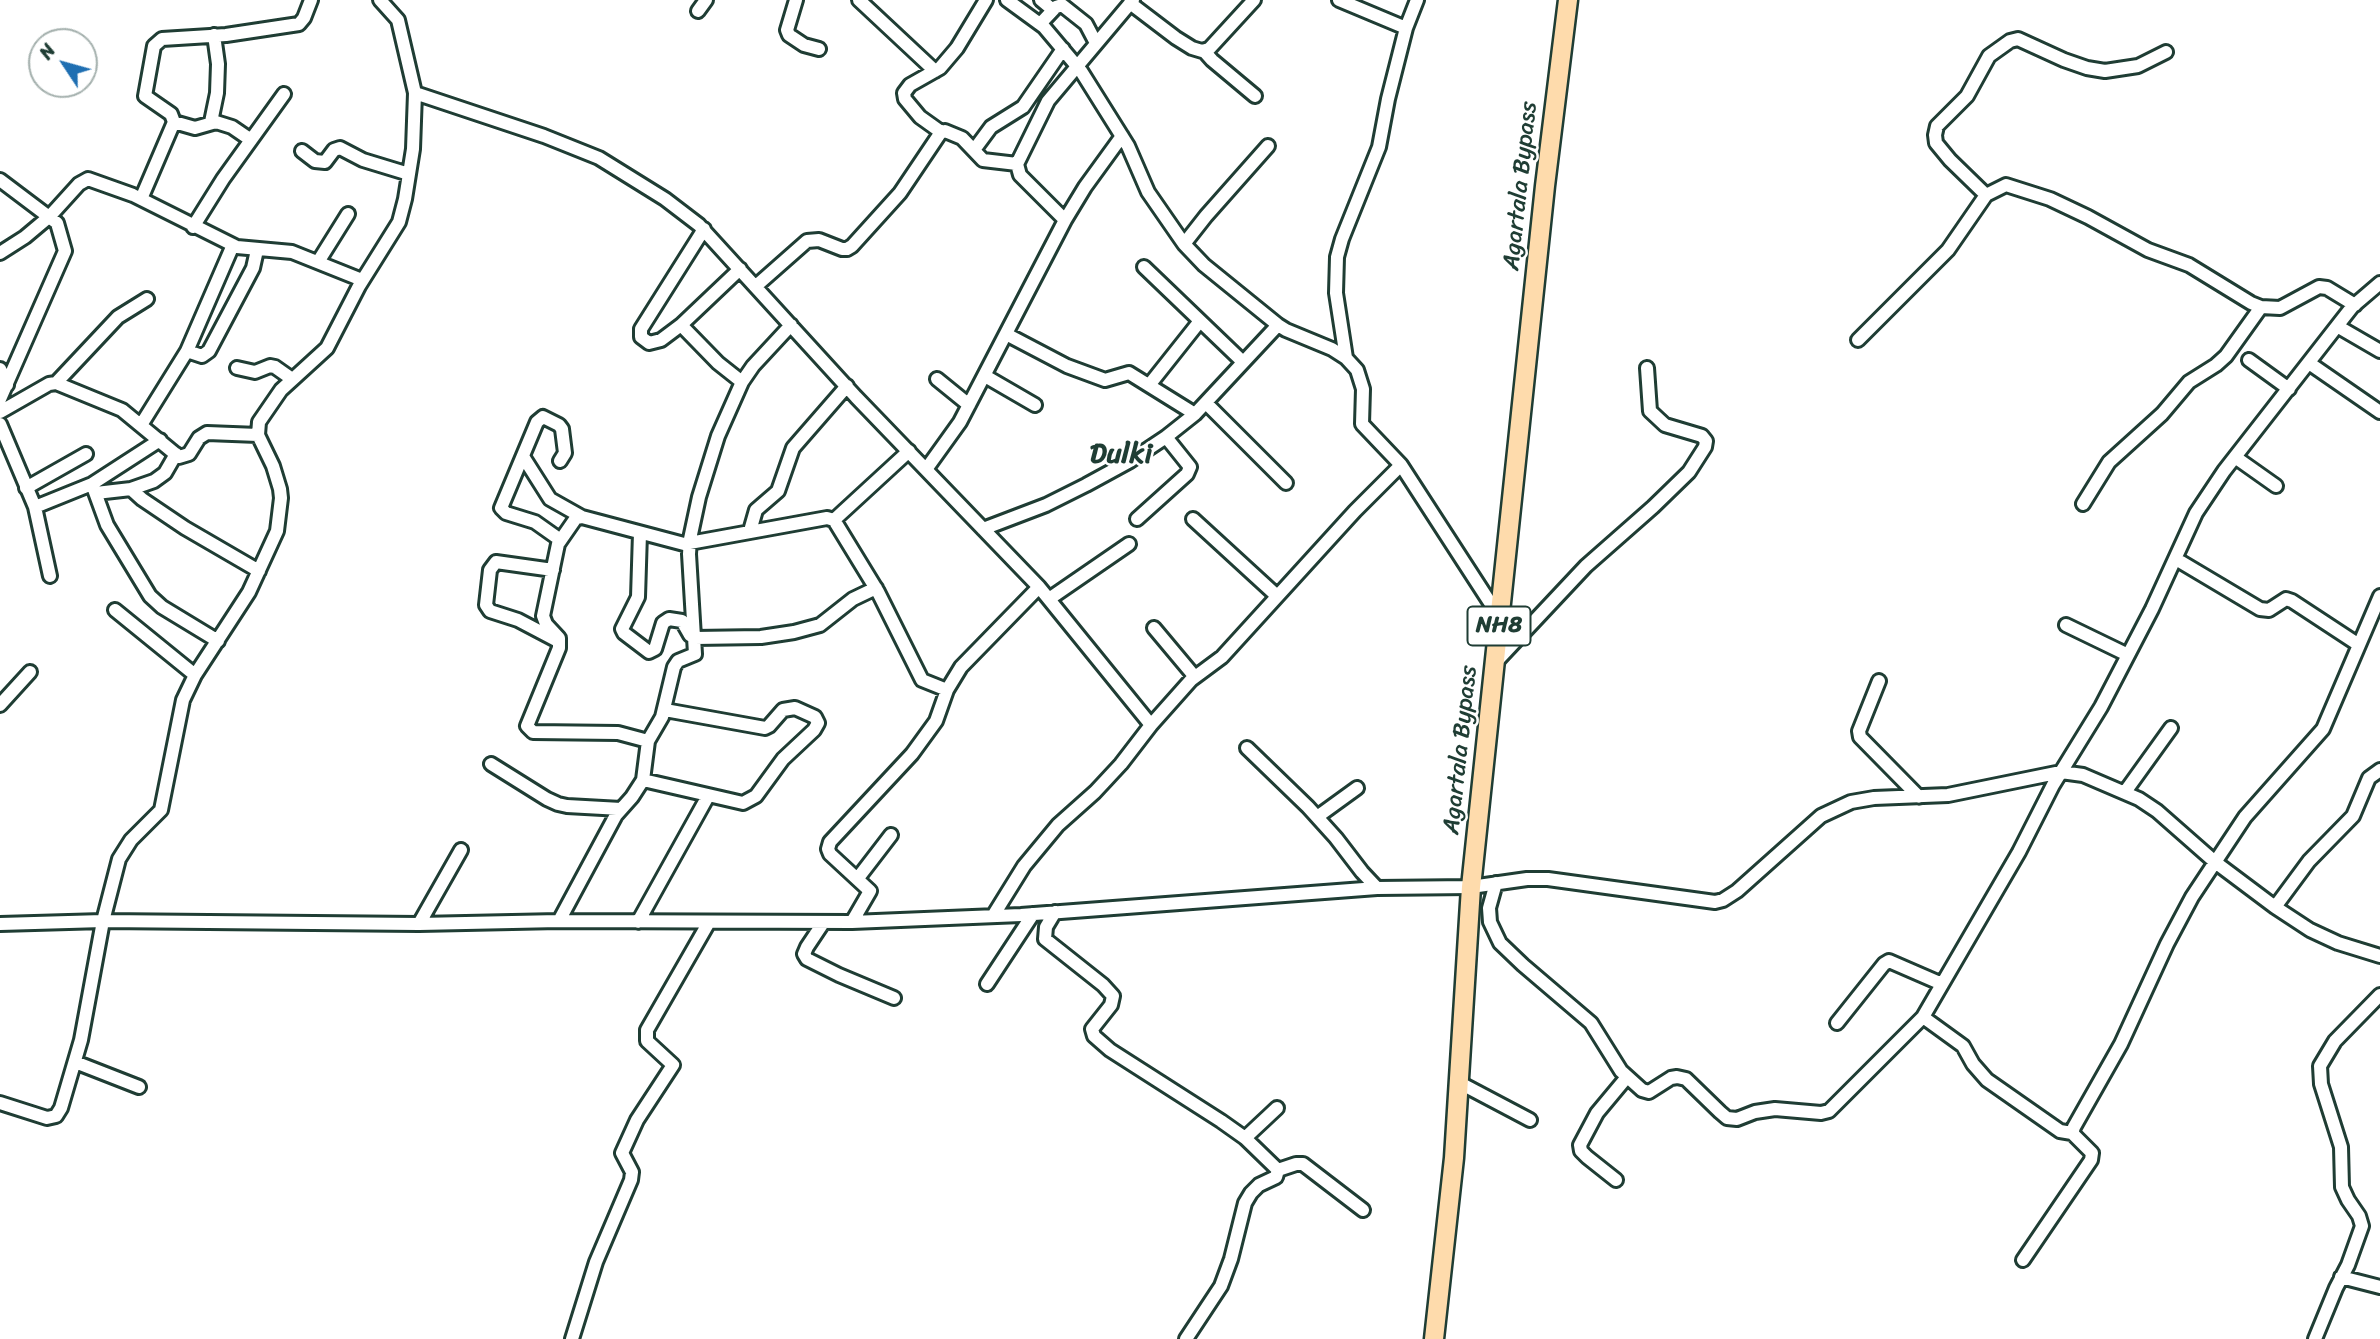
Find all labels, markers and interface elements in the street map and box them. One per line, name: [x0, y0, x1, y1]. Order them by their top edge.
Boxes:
north arrow: [28, 28, 98, 98]
text: N: [30, 37, 64, 67]
street label: Agartala Bypass: [1498, 100, 1544, 272]
district label: Dulki: [1090, 438, 1152, 472]
road number: NH8: [1468, 606, 1530, 646]
street label: Agartala Bypass: [1438, 664, 1484, 836]

